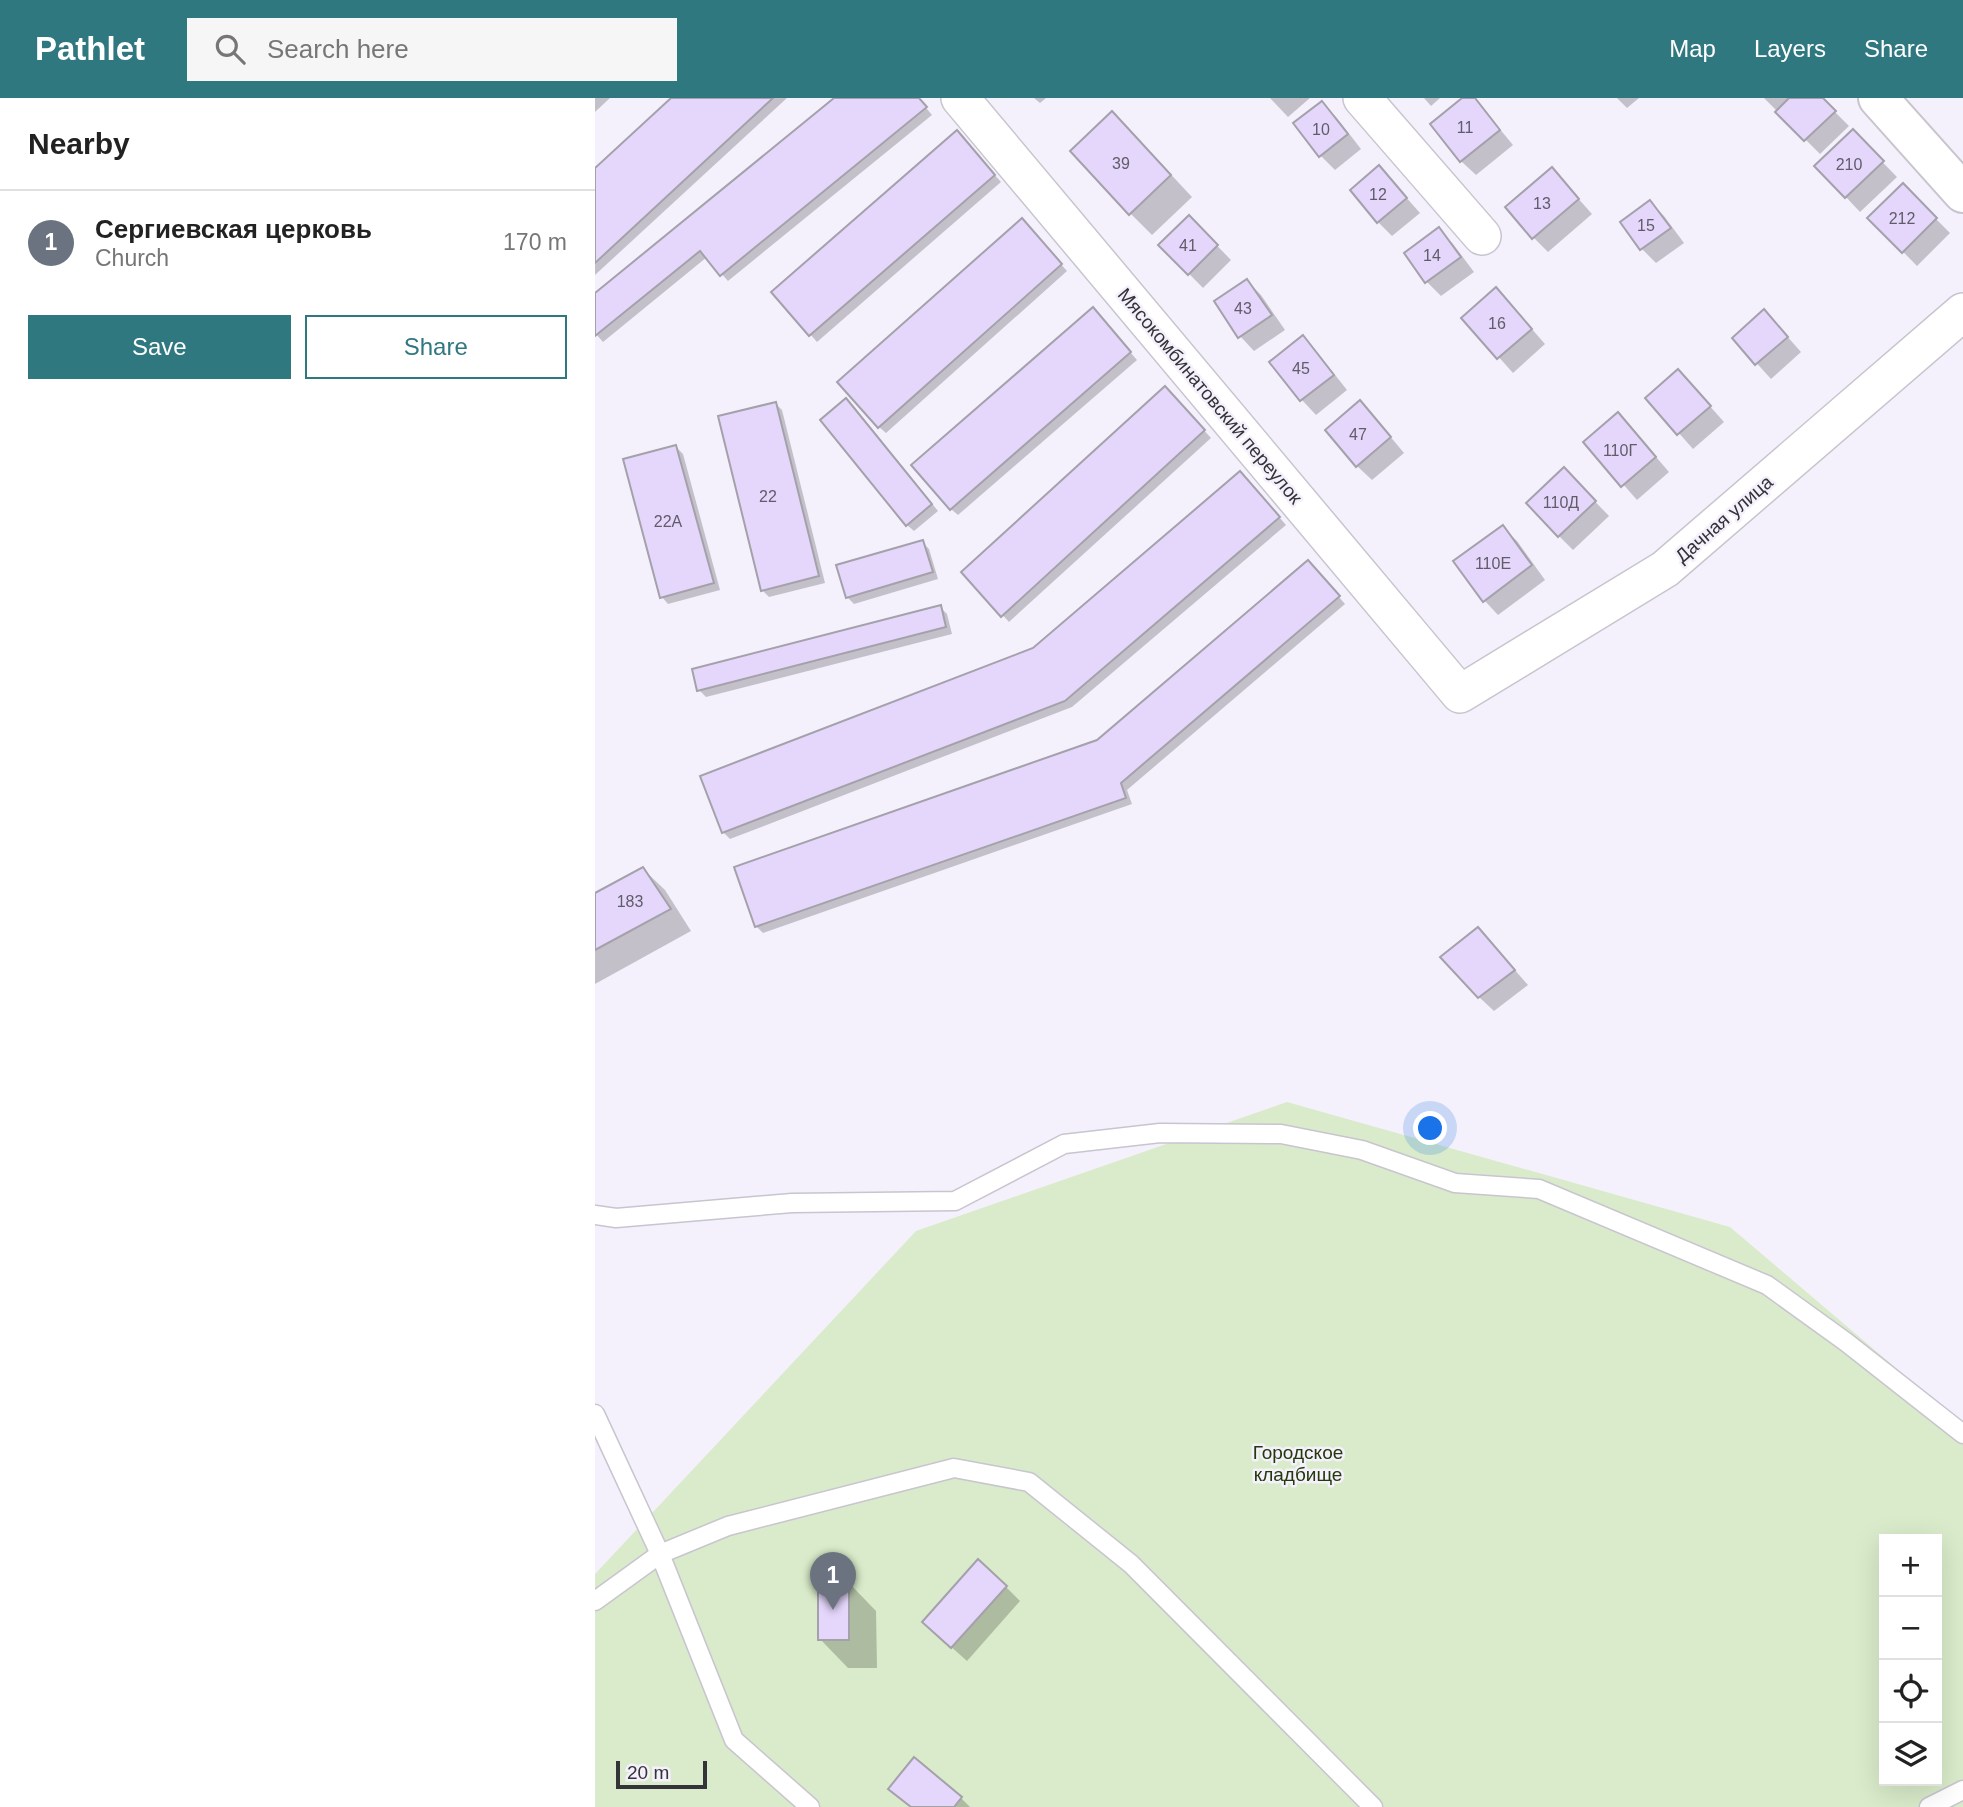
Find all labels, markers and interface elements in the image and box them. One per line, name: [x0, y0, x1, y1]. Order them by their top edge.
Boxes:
search box: [187, 18, 677, 81]
text: Pathlet: [35, 30, 145, 67]
icon: search: [211, 30, 249, 68]
text: Search here: [267, 34, 409, 64]
text: Map: [1669, 35, 1716, 62]
text: Layers: [1754, 35, 1826, 62]
text: Share: [1864, 35, 1928, 62]
house number: 11: [1457, 119, 1473, 136]
house number: 10: [1312, 121, 1330, 138]
text: Nearby: [28, 127, 130, 160]
house number: 39: [1112, 155, 1130, 172]
house number: 210: [1836, 156, 1862, 173]
house number: 12: [1369, 186, 1387, 203]
house number: 13: [1533, 195, 1551, 212]
house number: 212: [1889, 210, 1915, 227]
text: Сергиевская церковь: [95, 214, 372, 244]
house number: 15: [1637, 217, 1655, 234]
text: 1: [45, 229, 57, 255]
text: 170 m: [503, 229, 567, 255]
house number: 41: [1179, 237, 1197, 254]
text: Church: [95, 245, 169, 271]
house number: 14: [1423, 247, 1441, 264]
street label: Мясокомбинатовский переулок: [1114, 284, 1307, 509]
house number: 43: [1234, 300, 1252, 317]
button: Save: [28, 315, 291, 379]
button: Share: [305, 315, 567, 379]
house number: 16: [1488, 315, 1506, 332]
house number: 45: [1292, 360, 1310, 377]
house number: 47: [1349, 426, 1367, 443]
house number: 110Г: [1603, 442, 1637, 459]
street label: Дачная улица: [1671, 471, 1777, 567]
house number: 22: [759, 488, 777, 505]
house number: 110Д: [1543, 494, 1579, 511]
house number: 22А: [654, 513, 683, 530]
house number: 110Е: [1475, 555, 1511, 572]
house number: 183: [617, 893, 643, 910]
your location: [1413, 1111, 1447, 1145]
park label: Городское кладбище: [1253, 1442, 1343, 1485]
map controls: [1879, 1534, 1942, 1786]
button: +: [1879, 1534, 1942, 1597]
pin: 1: [810, 1552, 856, 1610]
button: −: [1879, 1597, 1942, 1660]
button: locate: [1879, 1660, 1942, 1723]
button: layers: [1879, 1723, 1942, 1786]
scale bar: [616, 1758, 707, 1790]
text: 20 m: [627, 1762, 669, 1783]

